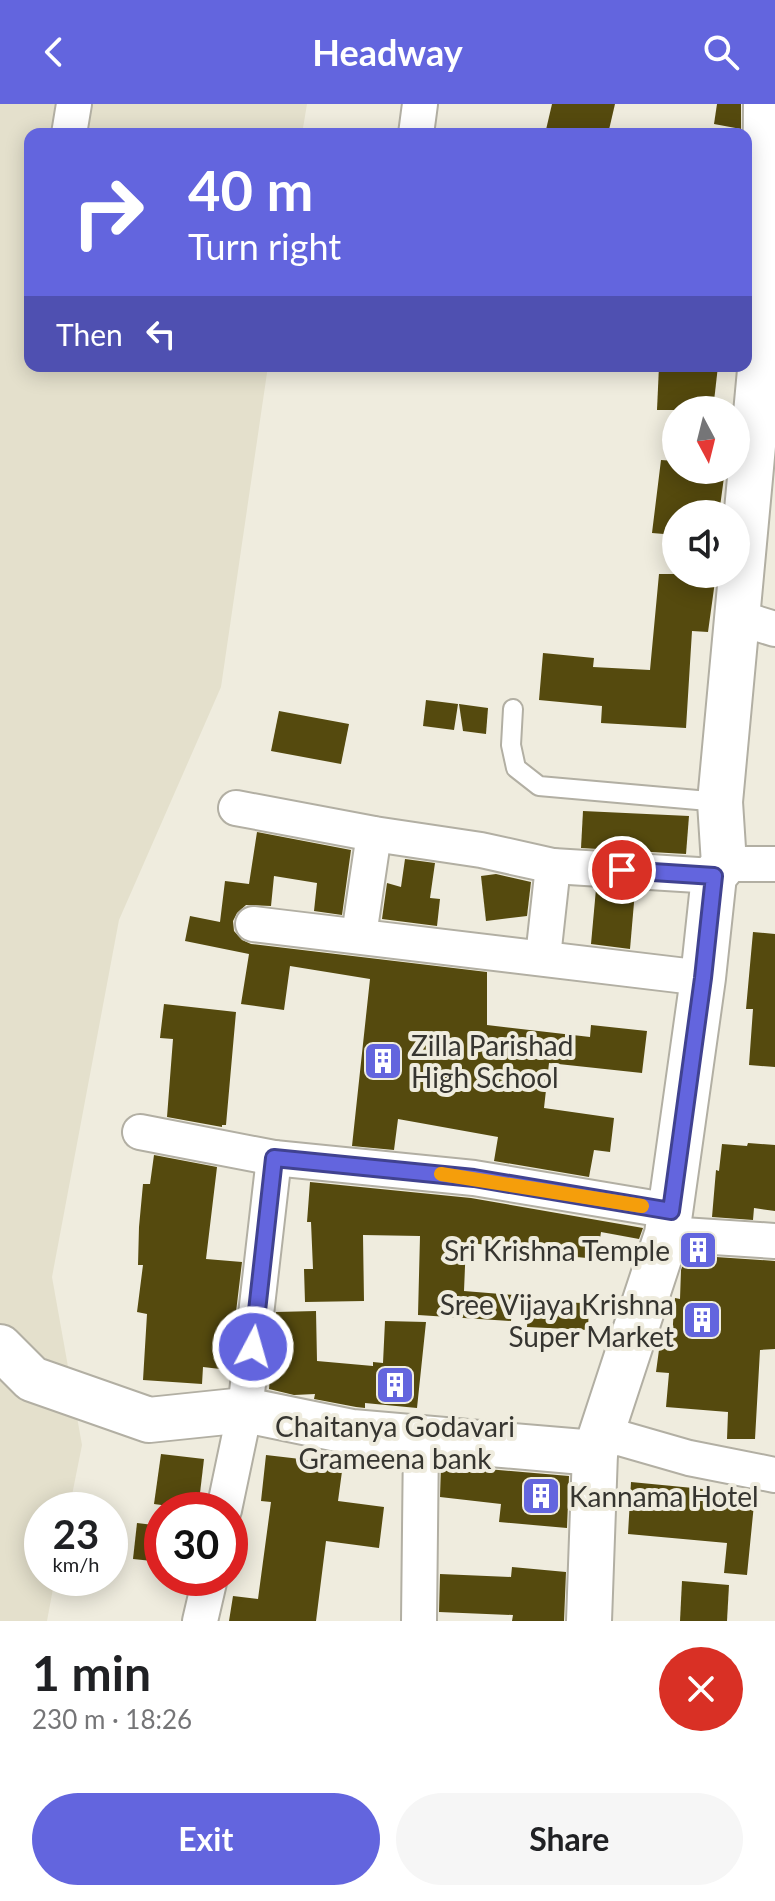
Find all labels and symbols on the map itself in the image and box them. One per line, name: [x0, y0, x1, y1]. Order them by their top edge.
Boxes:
north arrow: [662, 396, 750, 484]
pin: [588, 836, 656, 904]
place label: Zilla Parishad High School: [411, 1028, 573, 1094]
building icon: Zilla Parishad High School: [362, 1040, 404, 1082]
building icon: Sri Krishna Temple: [677, 1229, 719, 1271]
place label: Sri Krishna Temple: [444, 1233, 670, 1267]
place label: Sree Vijaya Krishna Super Market: [440, 1287, 674, 1353]
building icon: Sree Vijaya Krishna Super Market: [681, 1299, 723, 1341]
position arrow: [211, 1305, 295, 1389]
building icon: Chaitanya Godavari Grameena bank: [374, 1364, 416, 1406]
place label: Chaitanya Godavari Grameena bank: [275, 1409, 515, 1475]
building icon: Kannama Hotel: [520, 1475, 562, 1517]
place label: Kannama Hotel: [569, 1479, 759, 1513]
speed limit sign: 30: [144, 1492, 248, 1596]

